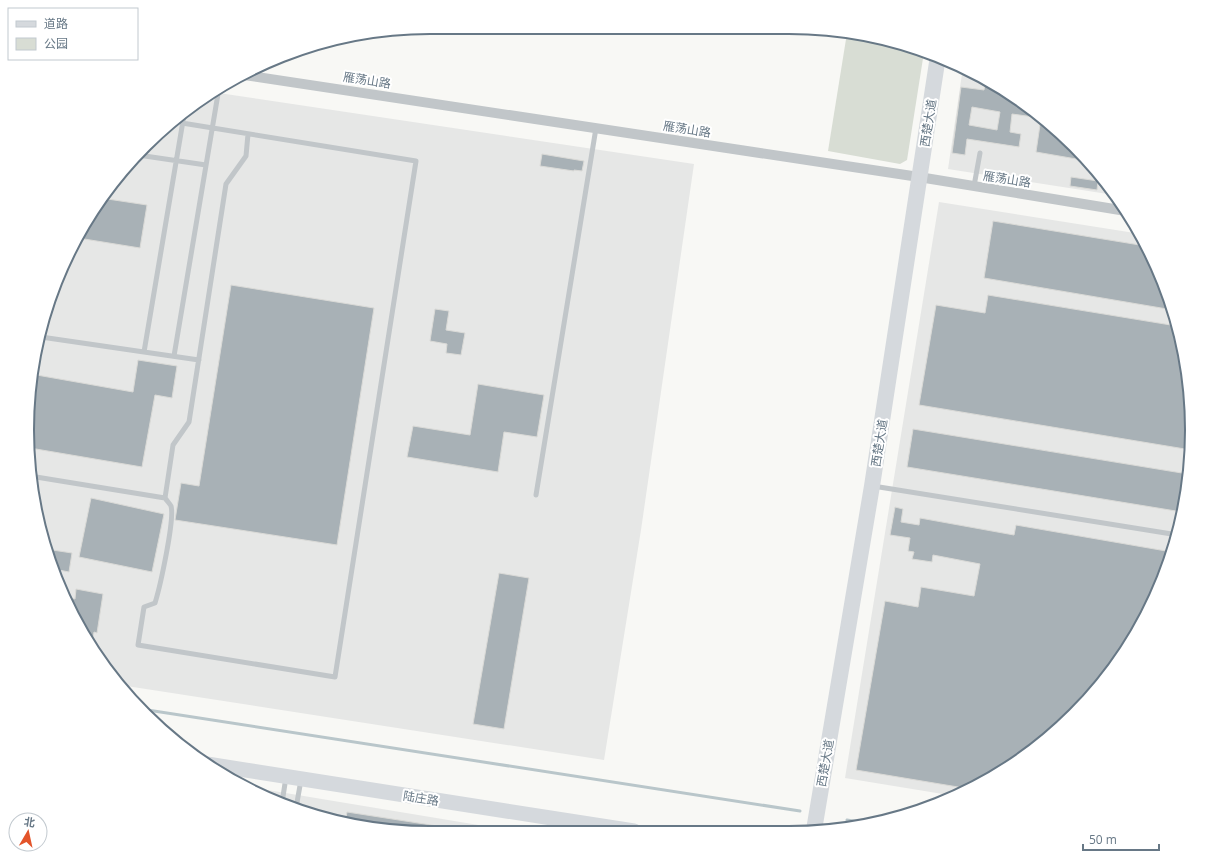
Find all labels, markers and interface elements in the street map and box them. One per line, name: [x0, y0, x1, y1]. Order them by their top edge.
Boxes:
legend: [8, 8, 138, 60]
text: 道路: [44, 15, 68, 32]
text: 公园: [44, 35, 68, 52]
street label: 雁荡山路: [342, 68, 392, 92]
street label: 西楚大道: [916, 98, 940, 148]
street label: 雁荡山路: [662, 117, 712, 141]
street label: 雁荡山路: [982, 167, 1032, 191]
street label: 西楚大道: [867, 418, 891, 468]
street label: 西楚大道: [812, 738, 838, 788]
street label: 陆庄路: [402, 787, 440, 809]
north arrow: [8, 812, 48, 852]
text: 北: [23, 813, 36, 830]
scale bar: [1083, 826, 1159, 852]
text: 50 m: [1089, 831, 1117, 848]

